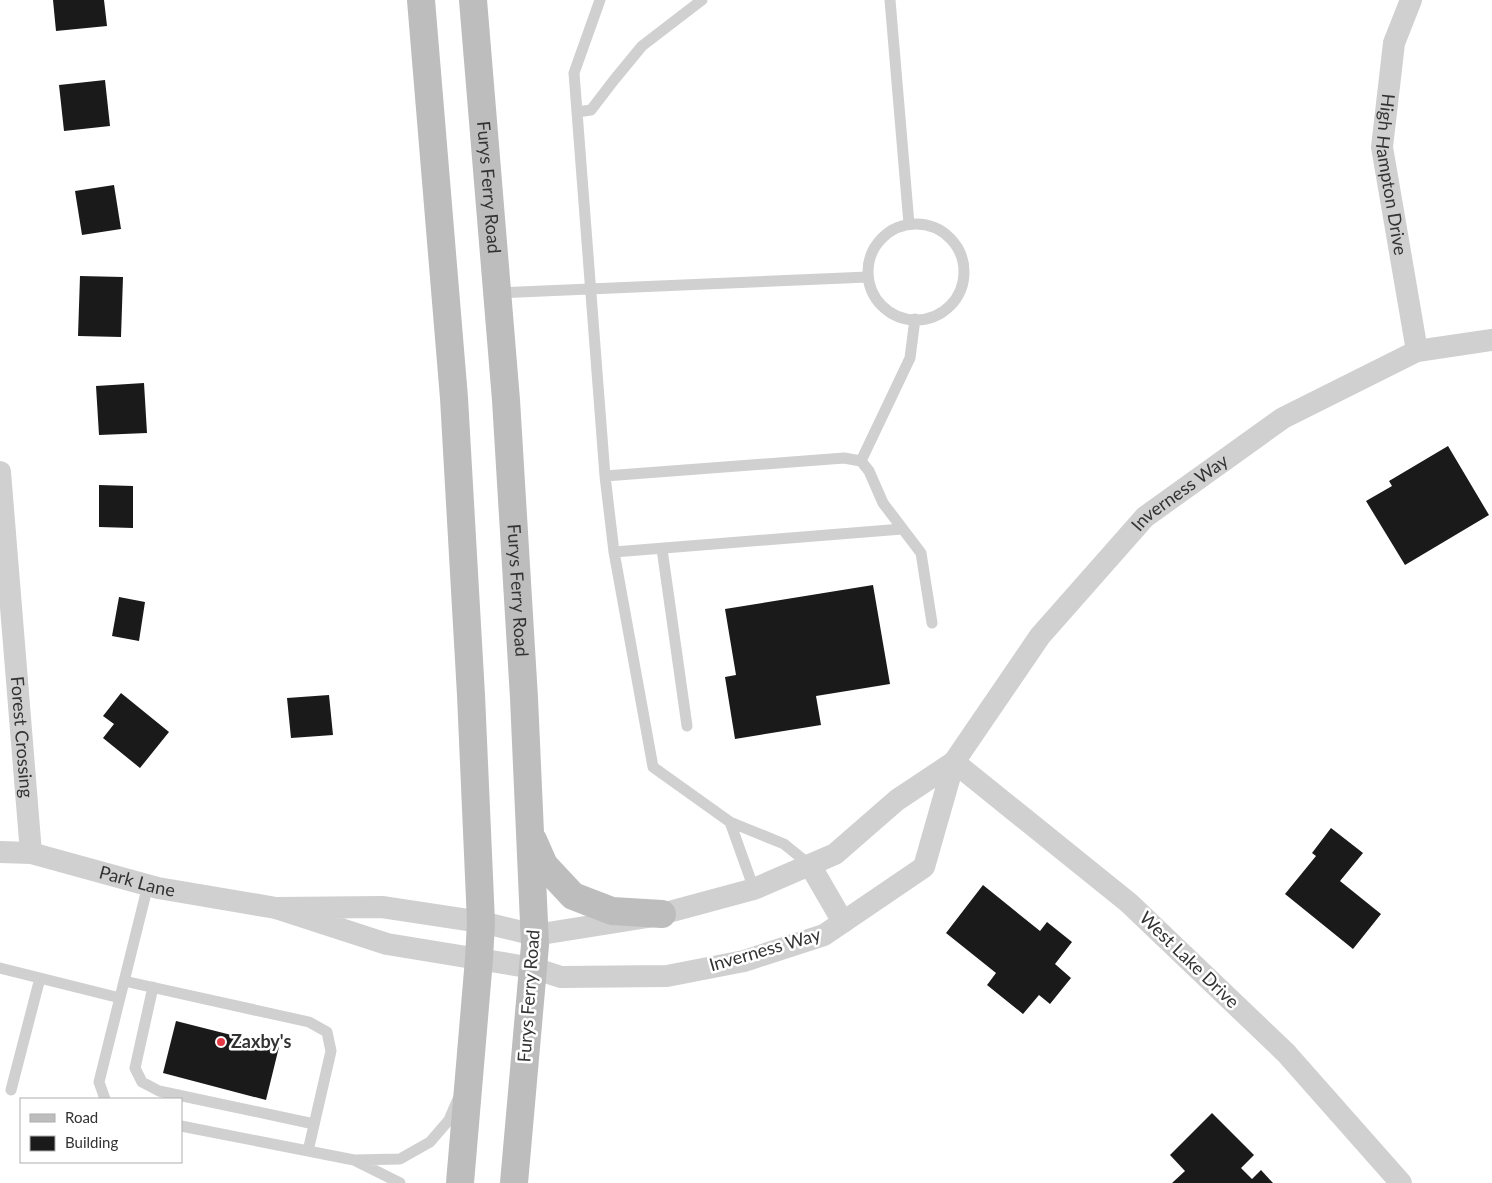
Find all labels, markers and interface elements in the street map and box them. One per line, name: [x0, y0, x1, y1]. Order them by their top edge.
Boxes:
street label: High Hampton Drive: [1372, 93, 1412, 257]
street label: Furys Ferry Road: [473, 120, 506, 255]
street label: Inverness Way: [1126, 449, 1233, 535]
street label: Furys Ferry Road: [503, 523, 533, 657]
street label: Forest Crossing: [7, 675, 38, 799]
street label: Park Lane: [97, 860, 177, 901]
street label: West Lake Drive: [1135, 906, 1244, 1012]
street label: Inverness Way: [706, 922, 824, 975]
street label: Furys Ferry Road: [512, 929, 544, 1063]
place label: Zaxby's: [231, 1030, 291, 1052]
marker: Zaxby's: [215, 1036, 227, 1048]
legend: [20, 1098, 182, 1163]
text: Road: [65, 1108, 98, 1126]
text: Building: [65, 1133, 118, 1151]

